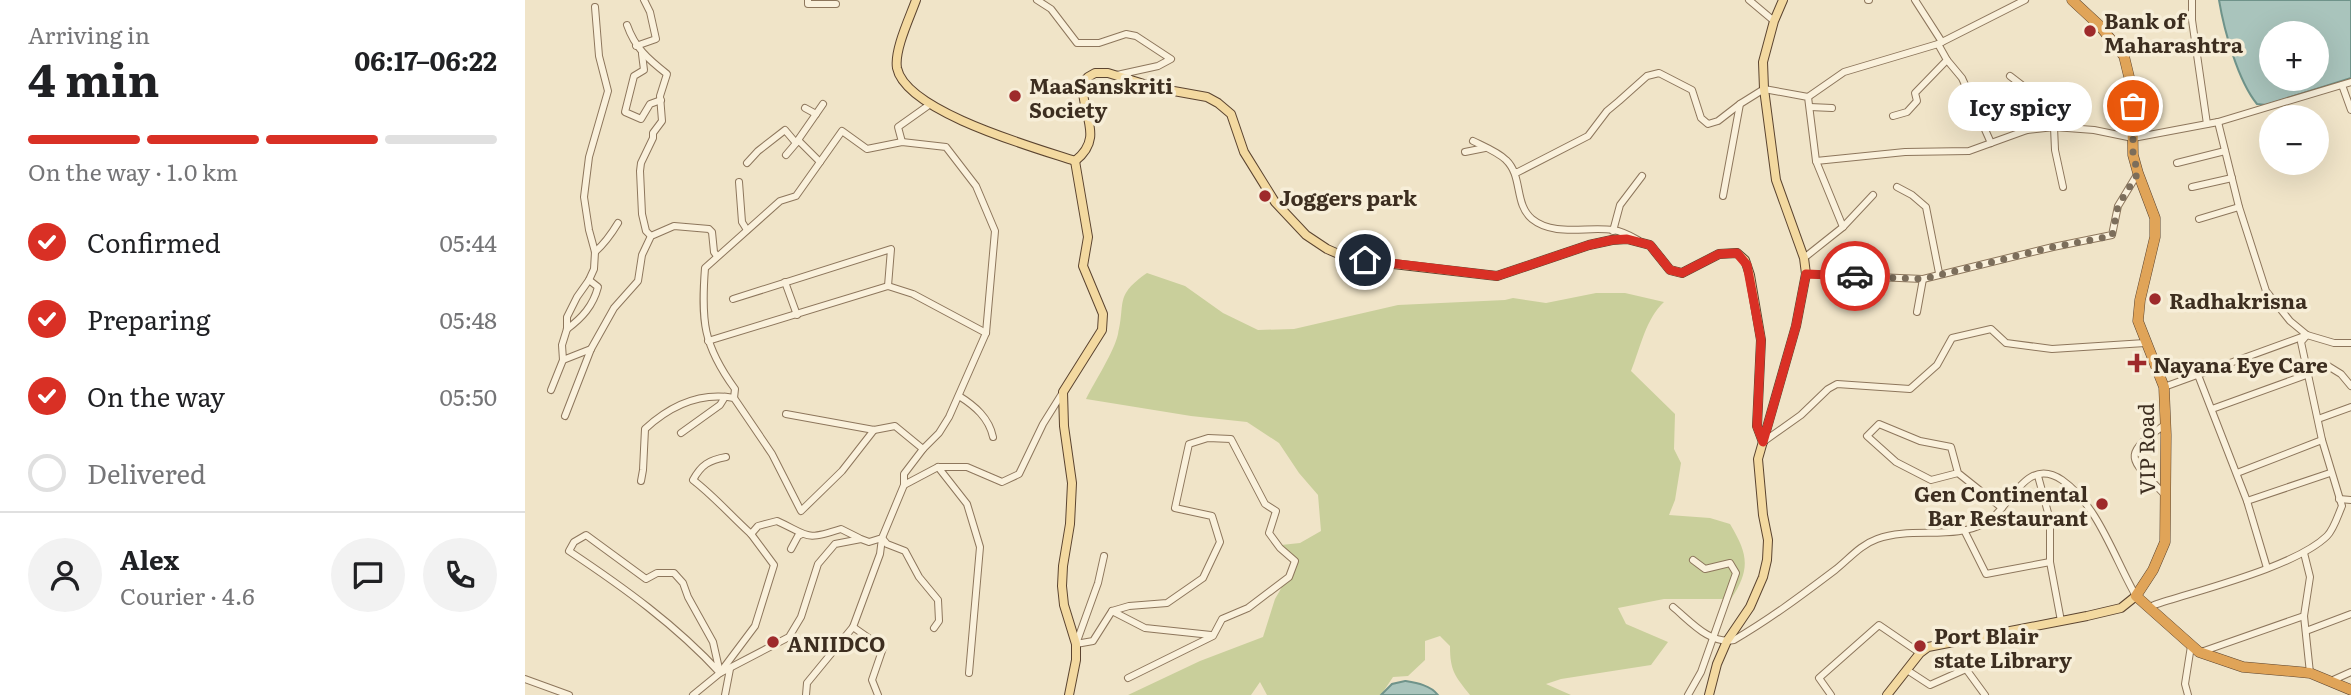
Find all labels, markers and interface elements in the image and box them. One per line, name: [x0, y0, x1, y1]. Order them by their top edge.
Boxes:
place label: Bank of Maharashtra: [2104, 4, 2244, 59]
text: Arriving in: [28, 17, 150, 51]
map controls: [2259, 21, 2329, 175]
button: +: [2259, 21, 2329, 91]
marker: Bank of Maharashtra: [2082, 23, 2098, 39]
text: 06:17–06:22: [354, 40, 497, 79]
text: 4 min: [28, 43, 160, 111]
place label: MaaSanskriti Society: [1029, 69, 1173, 124]
pin: [2103, 76, 2163, 136]
callout: Icy spicy: [1947, 82, 2091, 130]
icon: bag: [2114, 87, 2152, 125]
marker: MaaSanskriti Society: [1007, 88, 1023, 104]
text: Icy spicy: [1969, 89, 2071, 123]
button: −: [2259, 105, 2329, 175]
text: On the way · 1.0 km: [28, 154, 238, 188]
place label: Joggers park: [1279, 181, 1418, 212]
marker: Joggers park: [1257, 188, 1273, 204]
text: Confirmed: [87, 222, 221, 261]
icon: check: [28, 223, 66, 261]
text: 05:44: [439, 225, 497, 259]
pin: [1335, 230, 1395, 290]
icon: home: [1346, 241, 1384, 279]
courier: [1820, 241, 1890, 311]
icon: car: [1836, 257, 1874, 295]
place label: Radhakrisna: [2169, 284, 2308, 315]
marker: Radhakrisna: [2147, 291, 2163, 307]
text: Preparing: [87, 299, 210, 338]
icon: check: [28, 300, 66, 338]
text: 05:48: [439, 302, 497, 336]
place label: Nayana Eye Care: [2153, 348, 2328, 379]
marker: Nayana Eye Care: [2127, 353, 2147, 373]
text: On the way: [87, 376, 225, 415]
icon: check: [28, 377, 66, 415]
text: 05:50: [439, 379, 497, 413]
street label: VIP Road: [2129, 403, 2161, 495]
text: Delivered: [87, 453, 206, 492]
place label: Gen Continental Bar Restaurant: [1914, 477, 2089, 532]
marker: Gen Continental Bar Restaurant: [2094, 496, 2110, 512]
button: person: [28, 538, 102, 612]
button: chat: [331, 538, 405, 612]
button: phone: [423, 538, 497, 612]
text: Alex: [120, 539, 179, 578]
text: Courier · 4.6: [120, 578, 255, 612]
place label: Port Blair state Library: [1934, 619, 2072, 674]
place label: ANIIDCO: [787, 627, 885, 658]
marker: ANIIDCO: [765, 634, 781, 650]
marker: Port Blair state Library: [1912, 638, 1928, 654]

